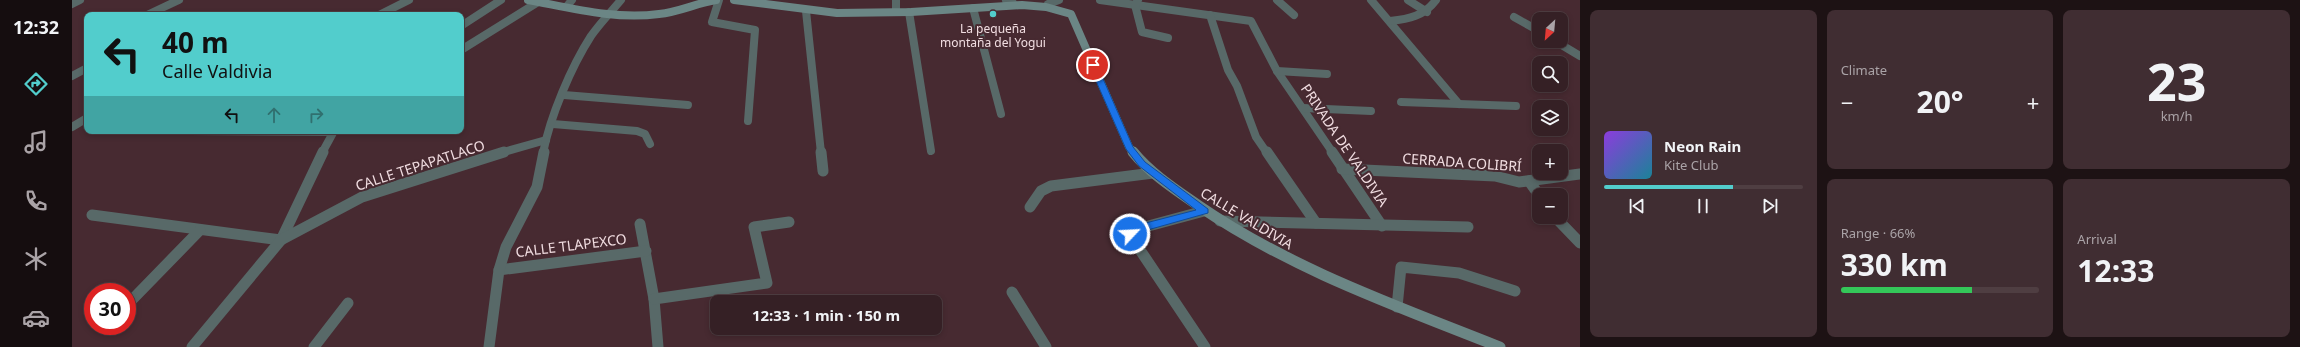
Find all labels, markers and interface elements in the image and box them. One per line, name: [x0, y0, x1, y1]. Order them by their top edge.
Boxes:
marker: La pequeña montaña del Yogui: [988, 9, 998, 19]
north arrow: [1532, 12, 1568, 48]
map controls: [1532, 12, 1568, 224]
text: 12:32: [13, 15, 59, 39]
place label: La pequeña montaña del Yogui: [940, 20, 1046, 51]
text: 40 m: [162, 23, 229, 61]
icon: left: [96, 28, 148, 80]
text: 23: [2147, 45, 2206, 116]
pin: [1076, 48, 1110, 82]
icon: arrive: [1082, 54, 1104, 76]
button: search: [1532, 56, 1568, 92]
text: Calle Valdivia: [162, 59, 272, 83]
text: Climate: [1841, 61, 1887, 79]
icon: directions: [22, 70, 50, 98]
street label: PRIVADA DE VALDIVIA: [1297, 80, 1393, 210]
text: 20°: [1916, 81, 1964, 122]
text: −: [1841, 87, 1853, 117]
text: +: [2027, 87, 2039, 117]
button: layers: [1532, 100, 1568, 136]
icon: left: [221, 104, 243, 126]
icon: ahead: [263, 104, 285, 126]
icon: right: [305, 104, 327, 126]
text: km/h: [2161, 107, 2193, 125]
icon: music: [22, 128, 50, 156]
street label: CALLE TEPAPATLACO: [353, 135, 487, 195]
text: Neon Rain: [1664, 136, 1741, 156]
button: +: [1532, 144, 1568, 180]
street label: CERRADA COLIBRÍ: [1402, 148, 1523, 176]
text: Kite Club: [1664, 156, 1718, 174]
street label: CALLE VALDIVIA: [1197, 183, 1297, 253]
icon: phone: [22, 187, 50, 215]
button: −: [1532, 188, 1568, 224]
icon: previous: [1626, 195, 1648, 217]
icon: pause: [1692, 195, 1714, 217]
icon: next: [1759, 195, 1781, 217]
position arrow: [1109, 213, 1151, 255]
text: Range · 66%: [1841, 224, 1915, 242]
street label: CALLE TLAPEXCO: [514, 229, 628, 261]
text: Arrival: [2077, 230, 2117, 248]
text: 330 km: [1841, 244, 1948, 285]
icon: climate: [22, 245, 50, 273]
text: 12:33: [2077, 250, 2154, 291]
speed limit sign: 30: [84, 283, 136, 335]
icon: car: [22, 304, 50, 332]
text: 12:33 · 1 min · 150 m: [752, 305, 900, 325]

